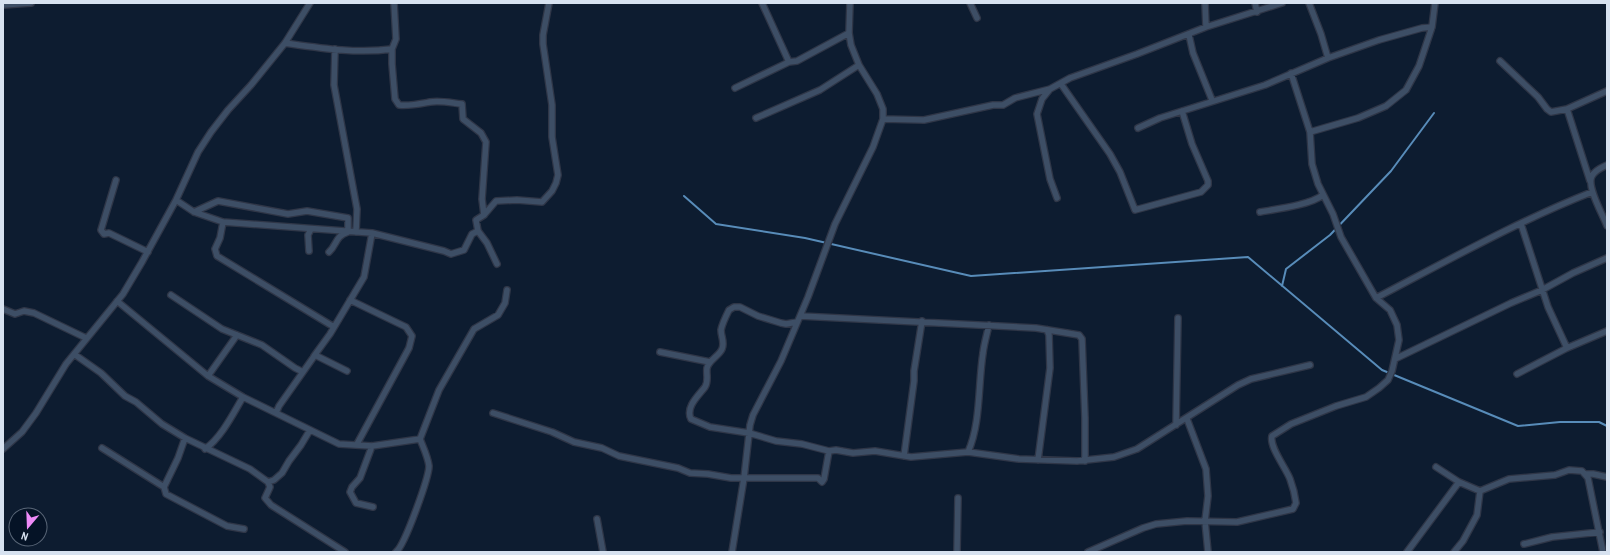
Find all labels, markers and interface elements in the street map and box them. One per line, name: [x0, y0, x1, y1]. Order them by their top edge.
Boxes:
north arrow: [8, 507, 48, 547]
text: N: [19, 529, 30, 544]

